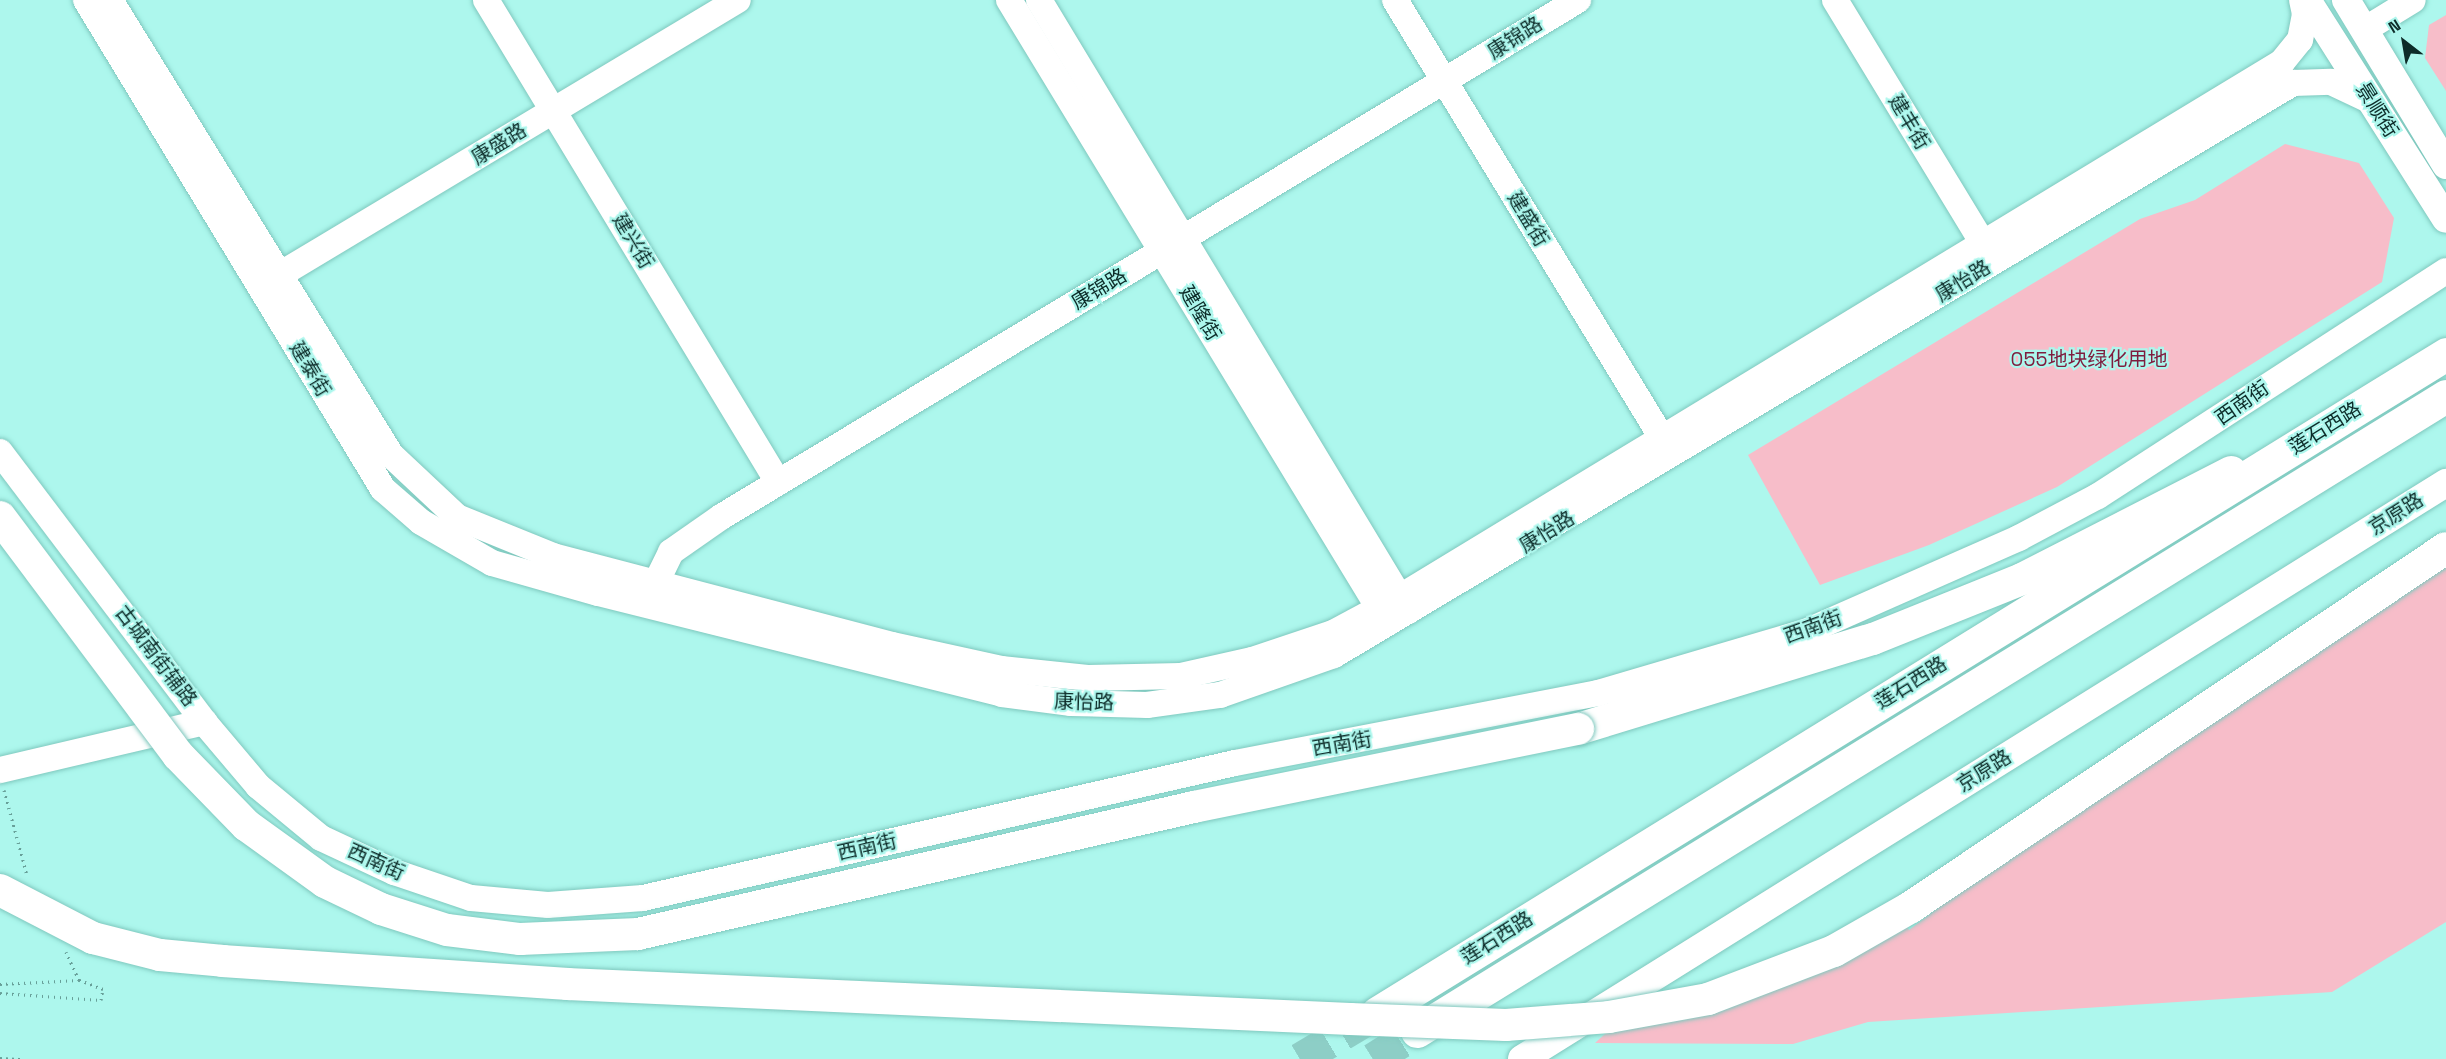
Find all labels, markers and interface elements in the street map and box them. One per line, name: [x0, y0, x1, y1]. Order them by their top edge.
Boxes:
street label: 康锦路: [1483, 12, 1547, 64]
north arrow: [2374, 12, 2434, 72]
text: N: [2384, 14, 2404, 38]
street label: 景顺街: [2351, 78, 2403, 142]
street label: 建丰街: [1883, 90, 1935, 154]
street label: 康盛路: [467, 118, 531, 170]
street label: 建盛街: [1502, 187, 1554, 251]
street label: 建兴街: [607, 209, 659, 273]
street label: 康怡路: [1931, 255, 1995, 307]
street label: 康锦路: [1067, 263, 1131, 315]
street label: 建隆街: [1174, 281, 1226, 345]
street label: 建泰街: [284, 337, 336, 401]
park label: 055地块绿化用地: [2011, 347, 2167, 371]
street label: 西南街: [2211, 376, 2273, 430]
street label: 莲石西路: [2285, 397, 2365, 459]
street label: 京原路: [2364, 488, 2428, 540]
street label: 康怡路: [1515, 506, 1579, 558]
street label: 古城南街辅路: [110, 601, 202, 711]
street label: 西南街: [1781, 605, 1845, 649]
street label: 莲石西路: [1871, 652, 1951, 714]
street label: 康怡路: [1054, 689, 1114, 715]
street label: 西南街: [1310, 727, 1374, 761]
street label: 京原路: [1952, 745, 2016, 797]
street label: 西南街: [835, 829, 899, 865]
street label: 西南街: [344, 839, 408, 885]
street label: 莲石西路: [1457, 907, 1537, 969]

